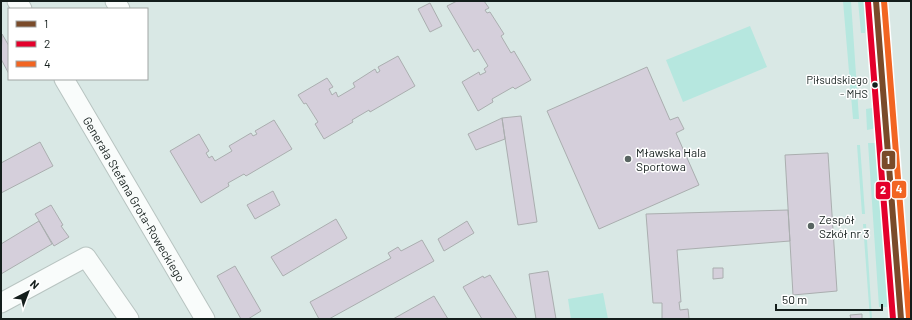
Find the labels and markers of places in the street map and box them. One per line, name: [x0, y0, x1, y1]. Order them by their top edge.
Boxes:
place label: Piłsudskiego - MHS: [806, 73, 868, 100]
marker: Piłsudskiego - MHS: [870, 80, 880, 90]
place label: Mławska Hala Sportowa: [636, 145, 706, 173]
marker: Mławska Hala Sportowa: [623, 154, 633, 164]
place label: Zespół Szkół nr 3: [819, 212, 870, 240]
marker: Zespół Szkół nr 3: [806, 221, 816, 231]

